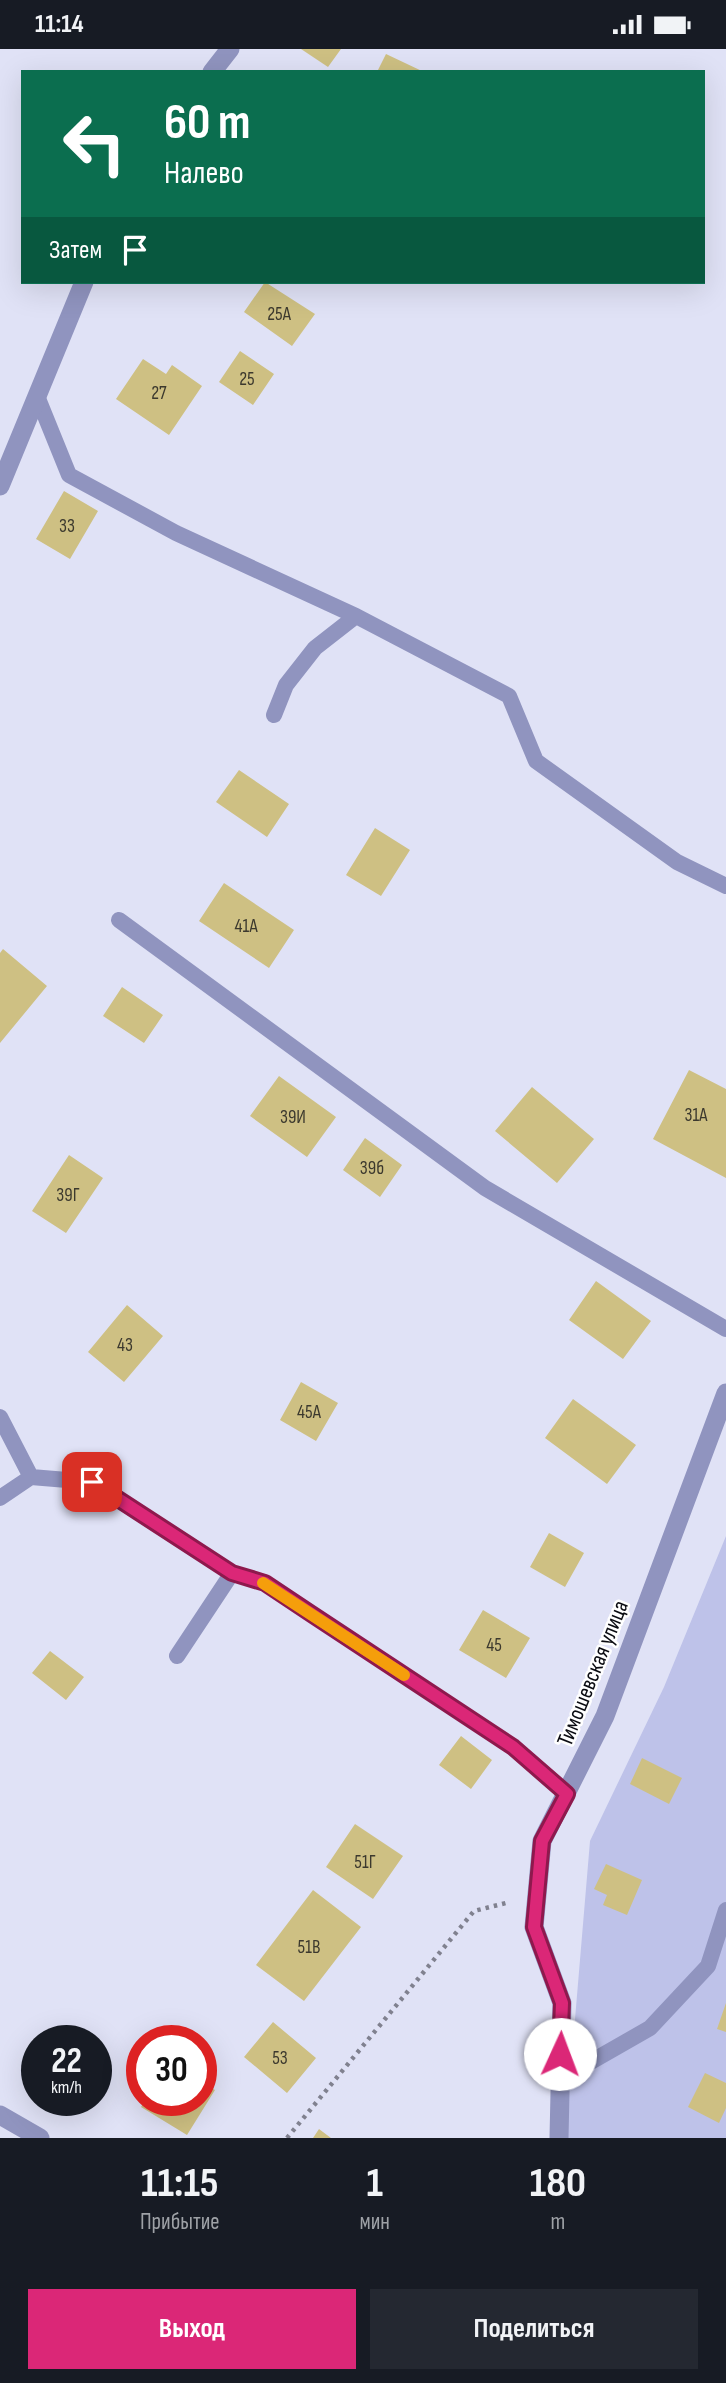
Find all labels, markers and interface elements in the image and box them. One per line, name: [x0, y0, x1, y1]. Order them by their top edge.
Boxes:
text: 11:14: [35, 9, 84, 40]
text: 60 m: [164, 94, 251, 153]
icon: left: [49, 98, 140, 189]
text: Налево: [164, 154, 244, 193]
icon: arrive: [116, 231, 154, 269]
text: Затем: [49, 235, 102, 266]
house number: 25А: [267, 303, 292, 326]
house number: 25: [239, 368, 255, 391]
house number: 27: [151, 382, 167, 405]
house number: 33: [59, 515, 75, 538]
house number: 41А: [234, 915, 258, 938]
house number: 31А: [684, 1104, 708, 1127]
house number: 39И: [280, 1106, 306, 1129]
house number: 39б: [360, 1157, 384, 1180]
house number: 39Г: [56, 1184, 80, 1207]
house number: 43: [117, 1334, 133, 1357]
house number: 45А: [297, 1401, 322, 1424]
pin: [62, 1452, 122, 1512]
icon: arrive: [73, 1463, 111, 1501]
street label: Тимошевская улица: [551, 1596, 635, 1750]
house number: 45: [486, 1634, 502, 1657]
house number: 51Г: [354, 1851, 376, 1874]
house number: 51В: [298, 1936, 320, 1959]
position arrow: [523, 2017, 597, 2091]
speed limit sign: 30: [126, 2025, 217, 2116]
text: 22: [51, 2040, 82, 2083]
house number: 53: [272, 2047, 288, 2070]
text: km/h: [51, 2077, 82, 2098]
text: 11:15: [141, 2158, 218, 2209]
text: 1: [366, 2158, 383, 2209]
text: 180: [530, 2158, 586, 2209]
text: Прибытие: [140, 2208, 220, 2236]
text: мин: [359, 2208, 390, 2236]
text: m: [551, 2208, 565, 2236]
button: Выход: [28, 2289, 356, 2369]
button: Поделиться: [370, 2289, 698, 2369]

